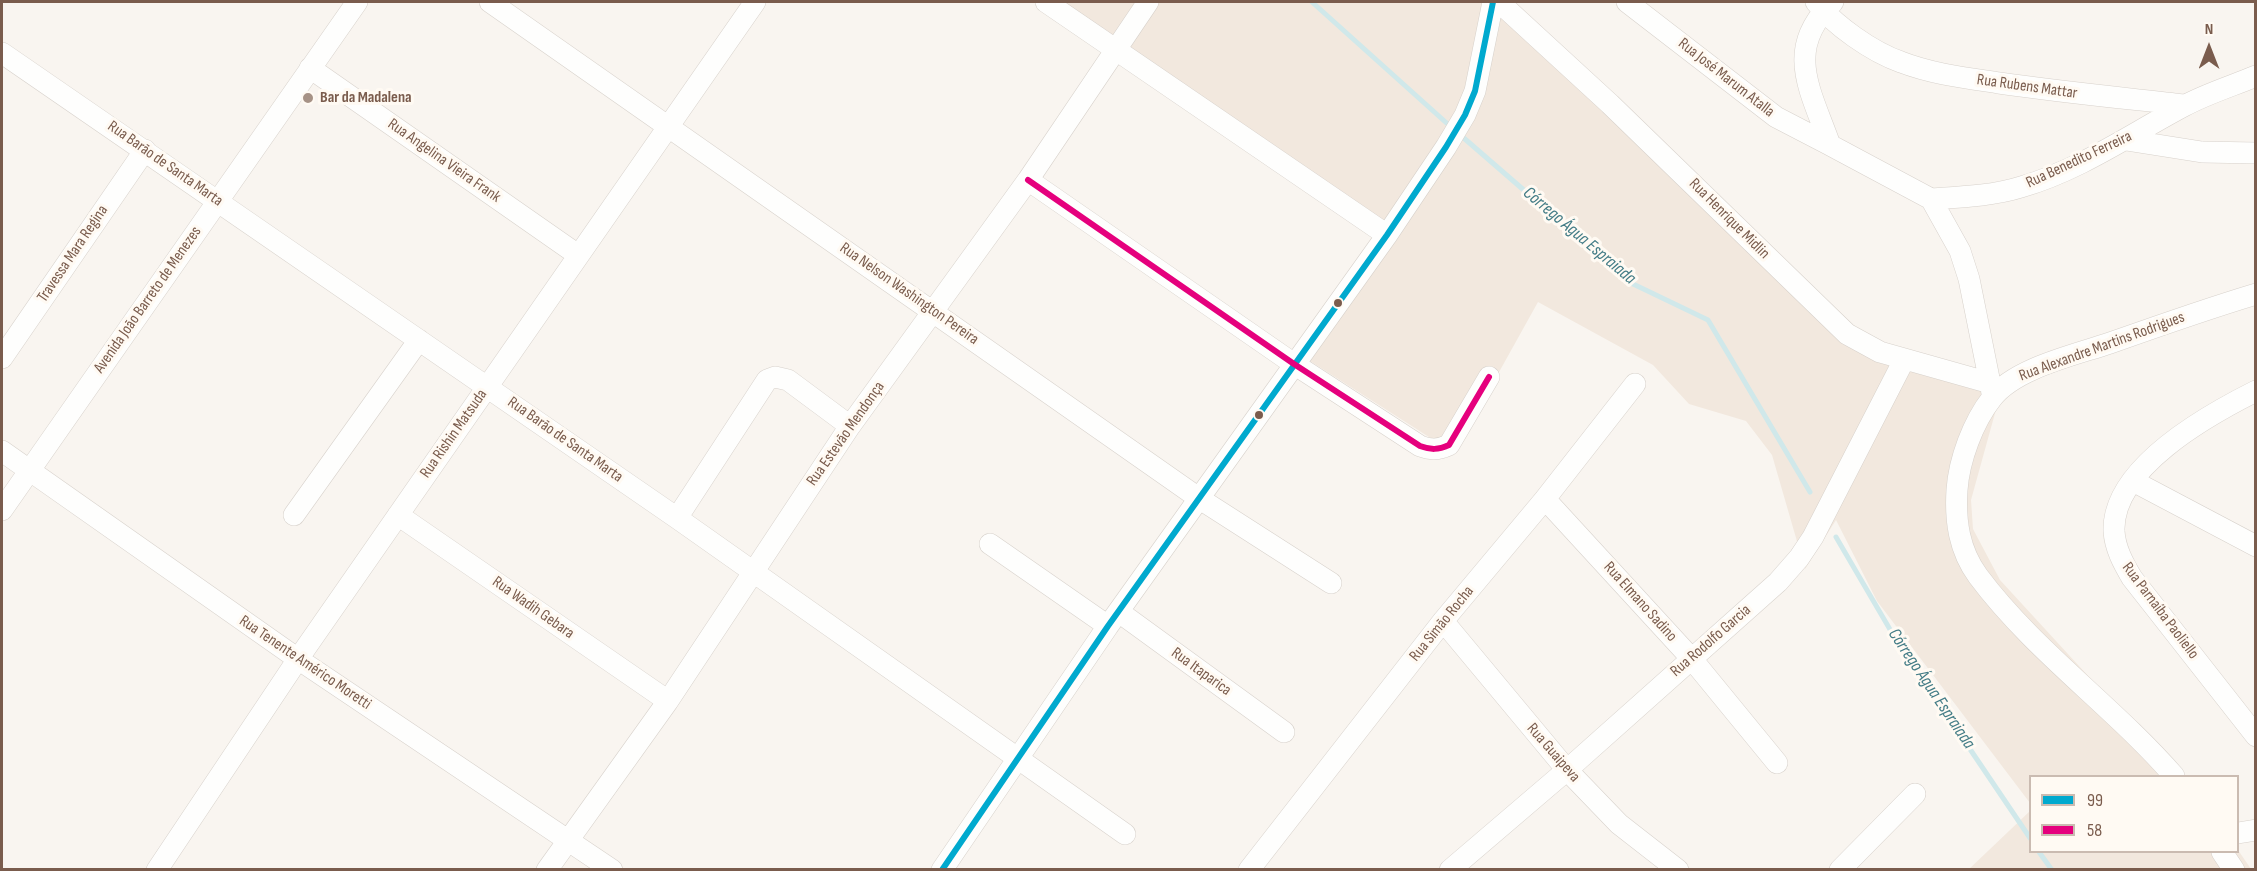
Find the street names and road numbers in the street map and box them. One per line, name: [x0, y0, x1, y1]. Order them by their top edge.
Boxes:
street label: Rua José Marum Atalla: [1674, 34, 1778, 122]
street label: Rua Rubens Mattar: [1976, 70, 2078, 104]
street label: Rua Angelina Vieira Frank: [384, 115, 504, 207]
street label: Rua Barão de Santa Marta: [104, 117, 226, 211]
street label: Rua Benedito Ferreira: [2023, 127, 2135, 193]
street label: Rua Henrique Midlin: [1685, 175, 1773, 263]
street label: Travessa Mara Regina: [33, 202, 113, 306]
street label: Avenida João Barreto de Menezes: [90, 223, 206, 377]
street label: Rua Nelson Washington Pereira: [836, 239, 982, 349]
street label: Rua Alexandre Martins Rodrigues: [2017, 308, 2187, 386]
street label: Rua Estevão Mendonça: [803, 378, 889, 490]
street label: Rua Rishin Matsuda: [416, 386, 492, 482]
street label: Rua Barão de Santa Marta: [504, 393, 626, 487]
street label: Rua Elmano Sadino: [1599, 558, 1681, 646]
street label: Rua Parnaíba Paoliello: [2117, 559, 2203, 663]
street label: Rua Wadih Gebara: [488, 573, 578, 643]
street label: Rua Simão Rocha: [1406, 582, 1478, 666]
street label: Rua Rodolfo Garcia: [1667, 601, 1755, 681]
street label: Rua Tenente Américo Moretti: [235, 612, 375, 714]
street label: Rua Itaparica: [1167, 644, 1235, 700]
street label: Rua Guaipeva: [1522, 720, 1584, 786]

